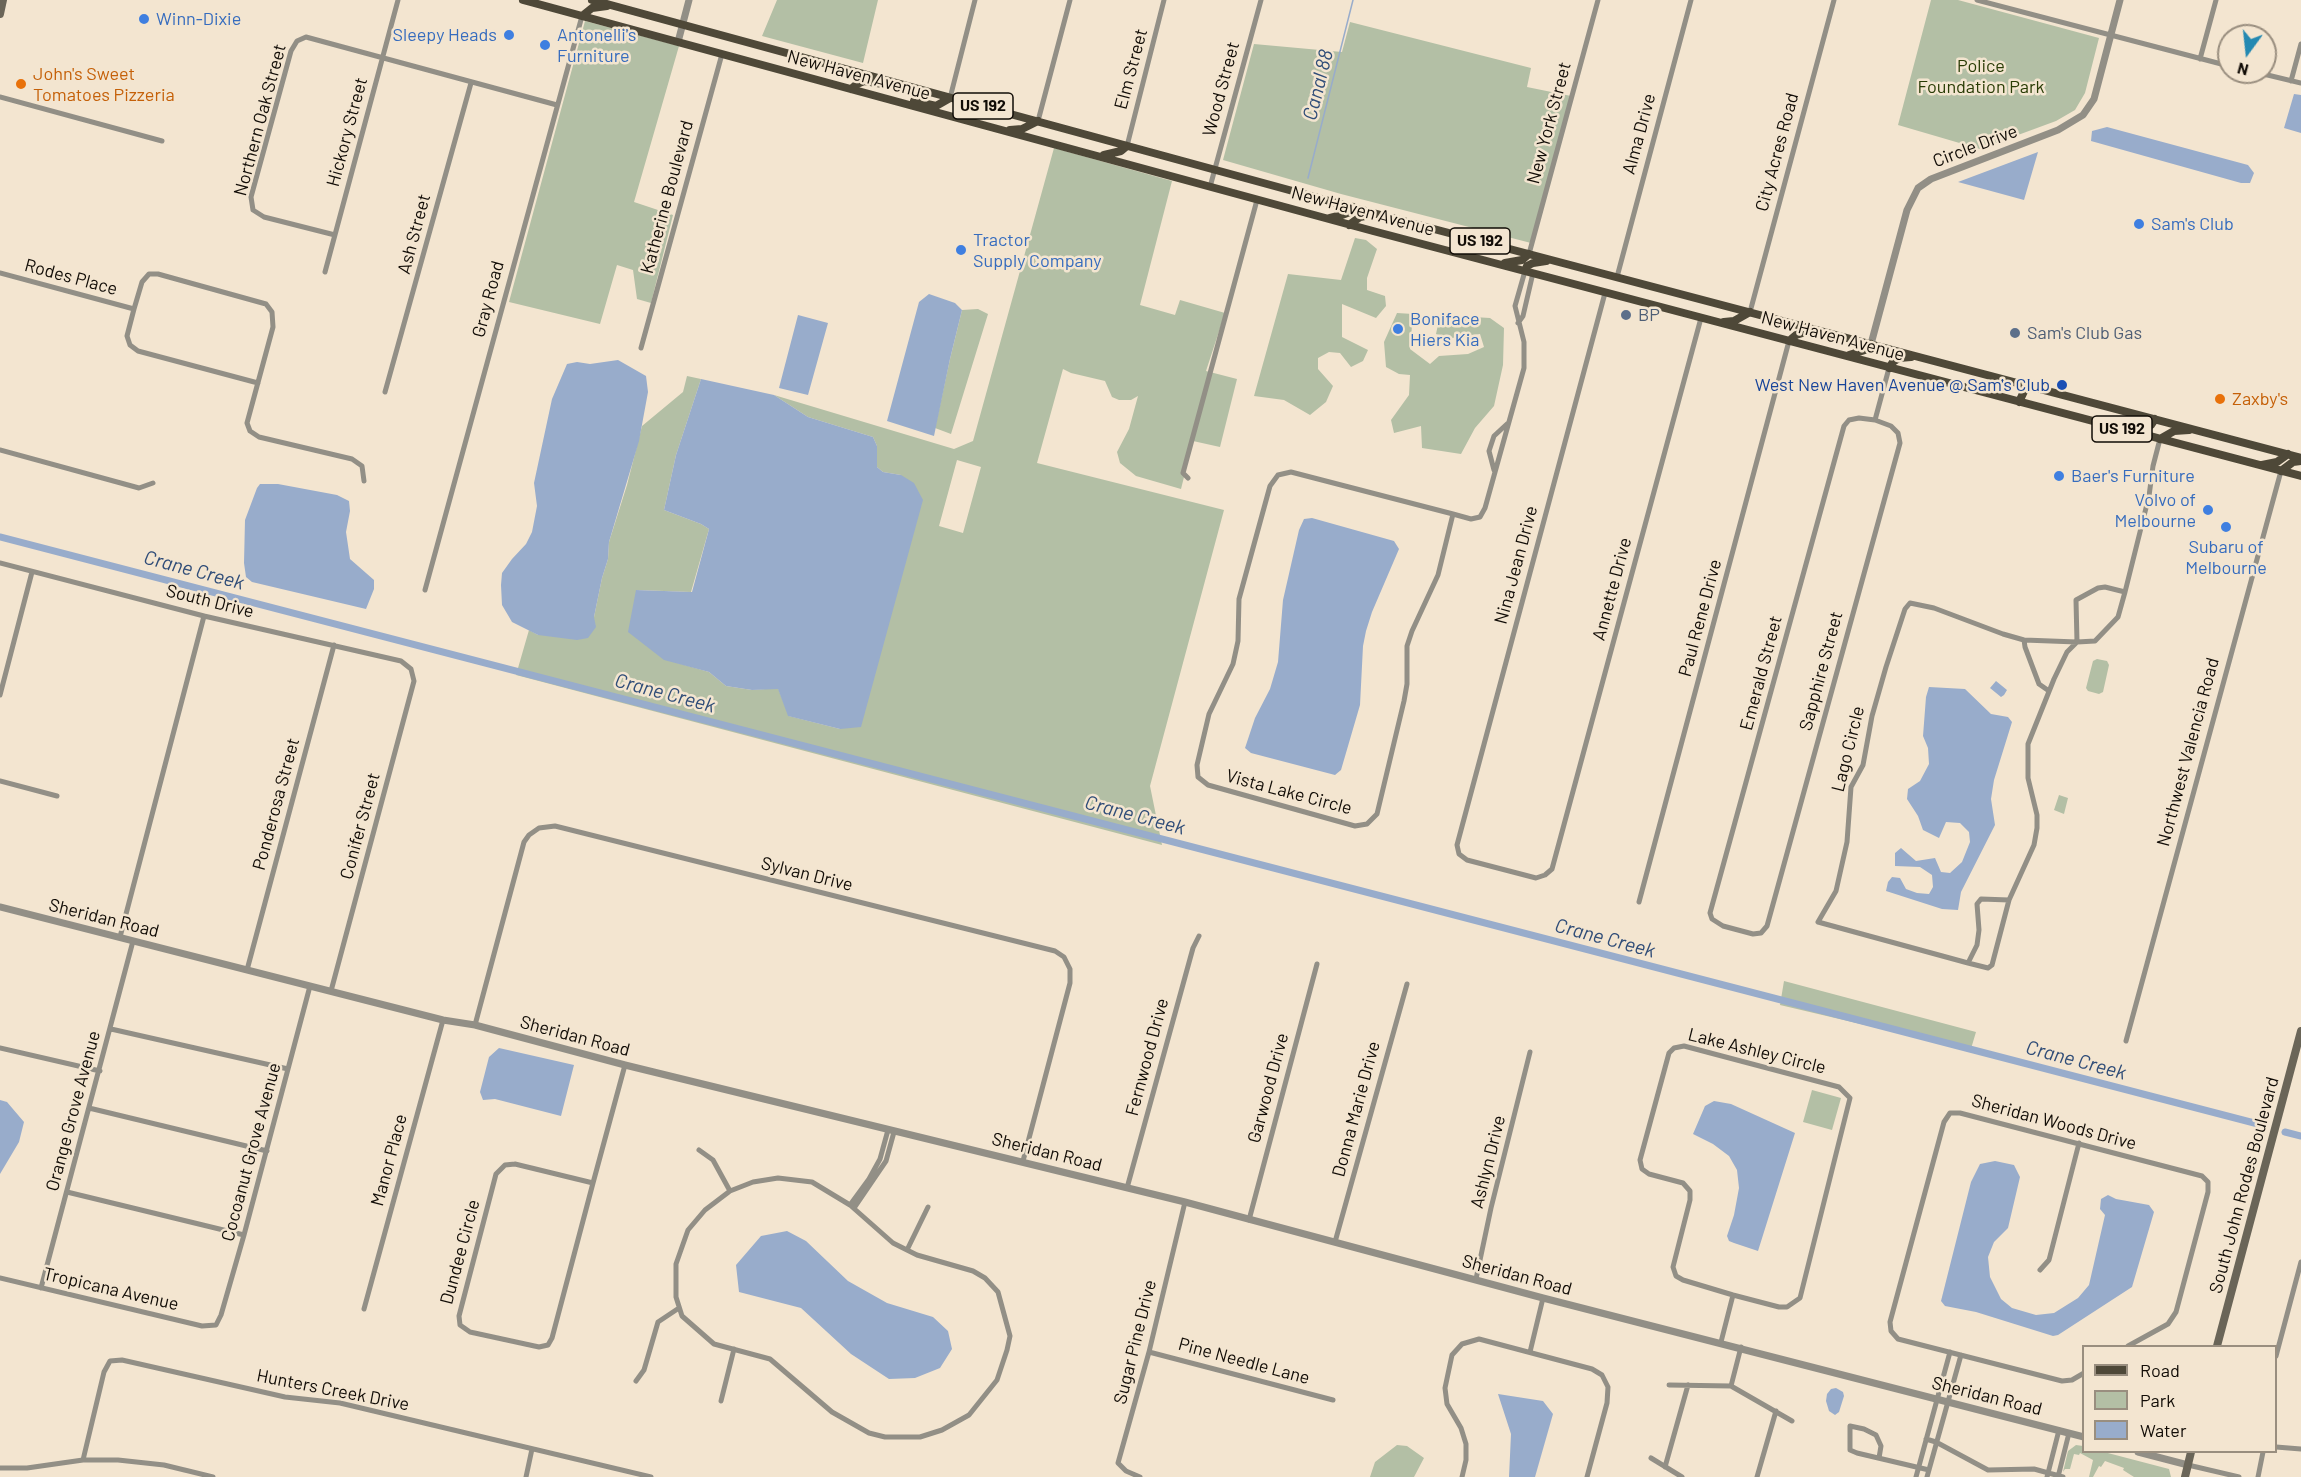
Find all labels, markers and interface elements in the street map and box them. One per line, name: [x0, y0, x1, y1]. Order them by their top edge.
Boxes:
place label: Winn-Dixie: [156, 8, 241, 30]
marker: Winn-Dixie: [137, 12, 151, 26]
place label: Sleepy Heads: [393, 24, 497, 46]
place label: Antonelli's Furniture: [557, 24, 636, 66]
north arrow: [2217, 24, 2277, 84]
street label: Elm Street: [1110, 26, 1152, 112]
marker: Sleepy Heads: [502, 28, 516, 42]
marker: Antonelli's Furniture: [538, 38, 552, 52]
street label: Wood Street: [1198, 39, 1244, 139]
street label: Northern Oak Street: [229, 42, 291, 198]
street label: New Haven Avenue: [785, 46, 933, 104]
water label: Canal 88: [1298, 47, 1338, 123]
park label: Police Foundation Park: [1917, 55, 2045, 98]
text: N: [2235, 59, 2250, 80]
street label: New York Street: [1522, 60, 1576, 186]
place label: John's Sweet Tomatoes Pizzeria: [33, 63, 175, 106]
street label: Hickory Street: [322, 75, 372, 189]
marker: John's Sweet Tomatoes Pizzeria: [14, 77, 28, 91]
street label: City Acres Road: [1751, 90, 1803, 214]
street label: Alma Drive: [1618, 91, 1660, 177]
road number: US 192: [953, 93, 1013, 119]
street label: Katherine Boulevard: [636, 118, 698, 276]
street label: Circle Drive: [1930, 120, 2020, 172]
street label: New Haven Avenue: [1289, 182, 1437, 240]
street label: Ash Street: [393, 192, 435, 276]
place label: Sam's Club: [2151, 213, 2234, 235]
marker: Sam's Club: [2132, 217, 2146, 231]
road number: US 192: [1450, 228, 1510, 254]
place label: Tractor Supply Company: [973, 229, 1102, 272]
marker: Tractor Supply Company: [954, 243, 968, 257]
street label: Rodes Place: [22, 254, 120, 300]
street label: Gray Road: [467, 258, 509, 340]
place label: BP: [1638, 304, 1660, 326]
street label: New Haven Avenue: [1759, 307, 1907, 365]
place label: Boniface Hiers Kia: [1410, 308, 1480, 350]
marker: BP: [1619, 308, 1633, 322]
marker: Boniface Hiers Kia: [1391, 322, 1405, 336]
place label: Sam's Club Gas: [2027, 322, 2142, 344]
marker: Sam's Club Gas: [2008, 326, 2022, 340]
place label: West New Haven Avenue @ Sam's Club: [1755, 374, 2050, 396]
marker: West New Haven Avenue @ Sam's Club: [2055, 378, 2069, 392]
place label: Zaxby's: [2232, 388, 2288, 410]
marker: Zaxby's: [2213, 392, 2227, 406]
road number: US 192: [2092, 416, 2152, 442]
place label: Baer's Furniture: [2071, 465, 2195, 487]
marker: Baer's Furniture: [2052, 469, 2066, 483]
place label: Volvo of Melbourne: [2114, 489, 2196, 532]
street label: Nina Jean Drive: [1490, 503, 1542, 627]
marker: Volvo of Melbourne: [2201, 503, 2215, 517]
marker: Subaru of Melbourne: [2219, 520, 2233, 534]
street label: Annette Drive: [1588, 535, 1636, 643]
place label: Subaru of Melbourne: [2185, 536, 2267, 578]
water label: Crane Creek: [141, 545, 247, 595]
street label: Paul Rene Drive: [1674, 557, 1726, 679]
street label: South Drive: [164, 580, 256, 622]
street label: Sapphire Street: [1795, 609, 1847, 733]
street label: Emerald Street: [1735, 613, 1787, 733]
street label: Northwest Valencia Road: [2152, 655, 2224, 849]
water label: Crane Creek: [612, 668, 718, 718]
street label: Lago Circle: [1827, 704, 1869, 794]
street label: Ponderosa Street: [248, 736, 304, 872]
street label: Vista Lake Circle: [1224, 765, 1354, 819]
street label: Conifer Street: [335, 770, 385, 882]
water label: Crane Creek: [1082, 790, 1188, 840]
street label: Sylvan Drive: [759, 852, 855, 896]
street label: Sheridan Road: [47, 894, 161, 942]
water label: Crane Creek: [1552, 913, 1658, 963]
street label: Fernwood Drive: [1121, 996, 1173, 1118]
street label: Sheridan Road: [518, 1011, 632, 1061]
street label: Lake Ashley Circle: [1686, 1023, 1828, 1079]
street label: Orange Grove Avenue: [41, 1029, 105, 1193]
street label: Garwood Drive: [1243, 1031, 1293, 1145]
water label: Crane Creek: [2023, 1035, 2129, 1085]
street label: Donna Marie Drive: [1327, 1039, 1385, 1179]
street label: Cocoanut Grove Avenue: [217, 1060, 285, 1244]
street label: South John Rodes Boulevard: [2205, 1074, 2283, 1296]
street label: Sheridan Woods Drive: [1969, 1090, 2139, 1154]
street label: Manor Place: [366, 1112, 412, 1208]
street label: Ashlyn Drive: [1466, 1113, 1510, 1211]
street label: Sheridan Road: [990, 1128, 1104, 1176]
street label: Dundee Circle: [436, 1197, 484, 1307]
street label: Sheridan Road: [1460, 1250, 1574, 1300]
street label: Tropicana Avenue: [41, 1263, 181, 1315]
street label: Sugar Pine Drive: [1109, 1278, 1161, 1406]
street label: Pine Needle Lane: [1176, 1333, 1312, 1389]
legend: [2082, 1345, 2277, 1453]
text: Road: [2140, 1359, 2180, 1381]
street label: Hunters Creek Drive: [255, 1365, 411, 1415]
street label: Sheridan Road: [1930, 1372, 2044, 1420]
text: Park: [2140, 1389, 2175, 1411]
text: Water: [2140, 1419, 2187, 1441]

